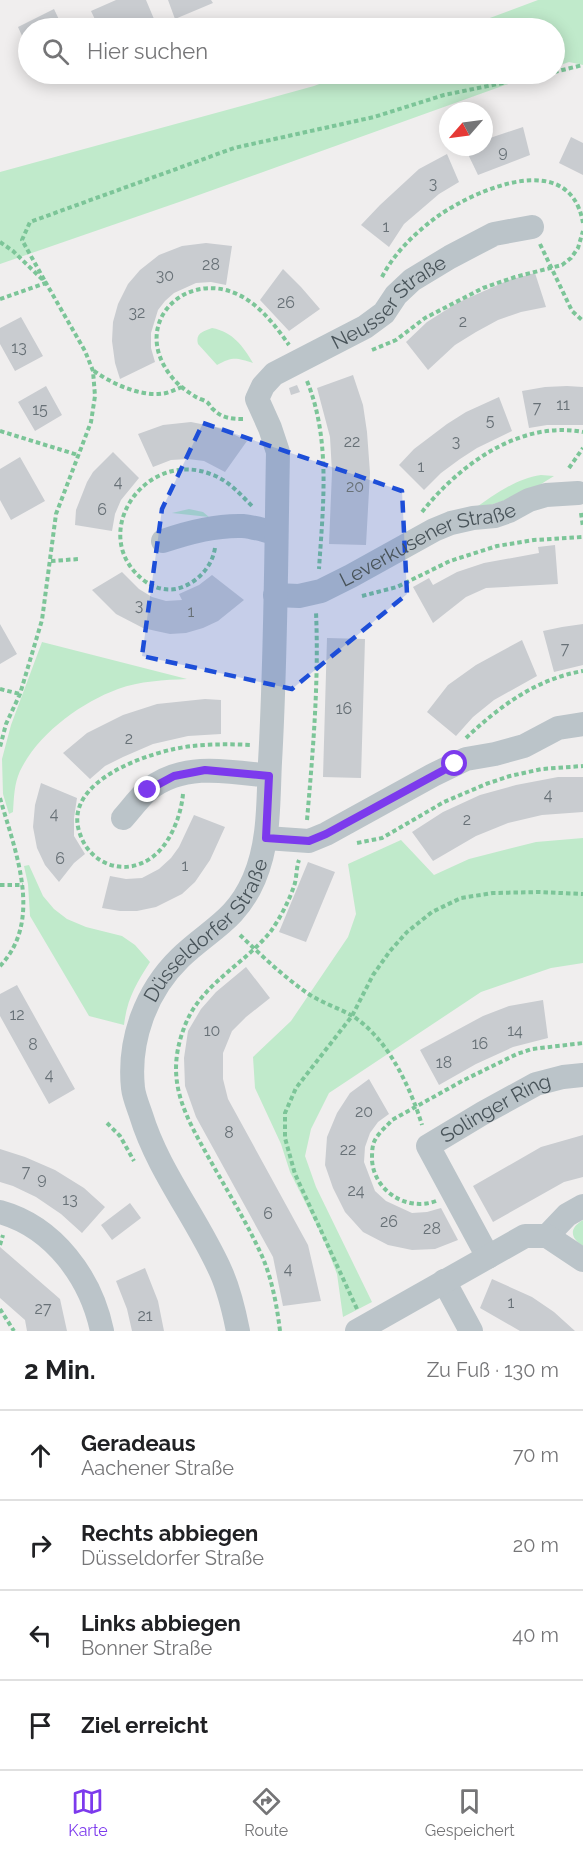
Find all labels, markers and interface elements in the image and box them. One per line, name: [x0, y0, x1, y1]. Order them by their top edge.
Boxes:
search box: [18, 18, 565, 84]
icon: search: [39, 35, 72, 68]
text: Hier suchen: [87, 38, 208, 64]
north arrow: [439, 102, 493, 156]
house number: 9: [498, 142, 508, 161]
house number: 3: [429, 174, 437, 193]
house number: 1: [383, 217, 390, 236]
street label: Neusser Straße: [327, 250, 451, 354]
house number: 28: [202, 255, 220, 274]
house number: 30: [156, 266, 174, 285]
house number: 26: [277, 293, 295, 312]
house number: 32: [129, 303, 145, 322]
house number: 2: [459, 312, 467, 331]
house number: 13: [11, 338, 27, 357]
house number: 11: [556, 395, 570, 414]
house number: 7: [533, 398, 542, 417]
house number: 15: [32, 400, 48, 419]
house number: 5: [486, 411, 495, 430]
house number: 22: [344, 432, 360, 451]
house number: 3: [452, 432, 460, 451]
house number: 1: [418, 457, 425, 476]
house number: 4: [114, 472, 123, 491]
house number: 20: [346, 477, 364, 496]
street label: Leverkusener Straße: [336, 497, 520, 592]
house number: 6: [97, 500, 107, 519]
house number: 3: [135, 596, 143, 615]
house number: 1: [188, 602, 195, 621]
house number: 7: [561, 639, 570, 658]
house number: 16: [336, 699, 352, 718]
house number: 2: [125, 729, 133, 748]
route start: [441, 750, 467, 776]
route end: [134, 776, 160, 802]
house number: 4: [544, 785, 553, 804]
house number: 4: [50, 804, 59, 823]
house number: 2: [463, 810, 471, 829]
house number: 6: [55, 849, 65, 868]
street label: Düsseldorfer Straße: [138, 855, 272, 1006]
house number: 1: [182, 856, 189, 875]
house number: 12: [9, 1005, 25, 1024]
house number: 10: [204, 1021, 220, 1040]
house number: 14: [507, 1021, 523, 1040]
house number: 16: [472, 1034, 488, 1053]
house number: 8: [28, 1035, 38, 1054]
house number: 18: [436, 1053, 452, 1072]
house number: 4: [45, 1065, 54, 1084]
street label: Solinger Ring: [436, 1069, 553, 1148]
house number: 20: [355, 1102, 373, 1121]
house number: 8: [224, 1123, 234, 1142]
house number: 22: [340, 1140, 356, 1159]
house number: 7: [22, 1162, 31, 1181]
house number: 9: [37, 1169, 47, 1188]
house number: 24: [347, 1181, 365, 1200]
house number: 13: [62, 1190, 78, 1209]
house number: 6: [263, 1204, 273, 1223]
house number: 26: [380, 1212, 398, 1231]
house number: 28: [423, 1219, 441, 1238]
house number: 4: [284, 1259, 293, 1278]
house number: 1: [508, 1293, 515, 1312]
house number: 27: [35, 1299, 52, 1318]
house number: 21: [137, 1306, 153, 1325]
text: 2 Min.: [24, 1355, 96, 1385]
text: Zu Fuß · 130 m: [427, 1358, 559, 1382]
text: Geradeaus: [81, 1430, 196, 1456]
icon: ahead: [24, 1439, 57, 1472]
text: 70 m: [513, 1443, 559, 1467]
text: Aachener Straße: [81, 1456, 234, 1480]
text: Rechts abbiegen: [81, 1520, 258, 1546]
icon: right: [24, 1529, 57, 1562]
text: 20 m: [513, 1533, 559, 1557]
text: Düsseldorfer Straße: [81, 1546, 264, 1570]
text: Links abbiegen: [81, 1610, 241, 1636]
icon: left: [24, 1619, 57, 1652]
text: 40 m: [512, 1623, 559, 1647]
text: Bonner Straße: [81, 1636, 212, 1660]
icon: arrive: [24, 1709, 57, 1742]
text: Ziel erreicht: [81, 1712, 208, 1738]
tab: Karte: [68, 1785, 108, 1840]
tab: Route: [244, 1785, 288, 1840]
tab: Gespeichert: [425, 1785, 515, 1840]

